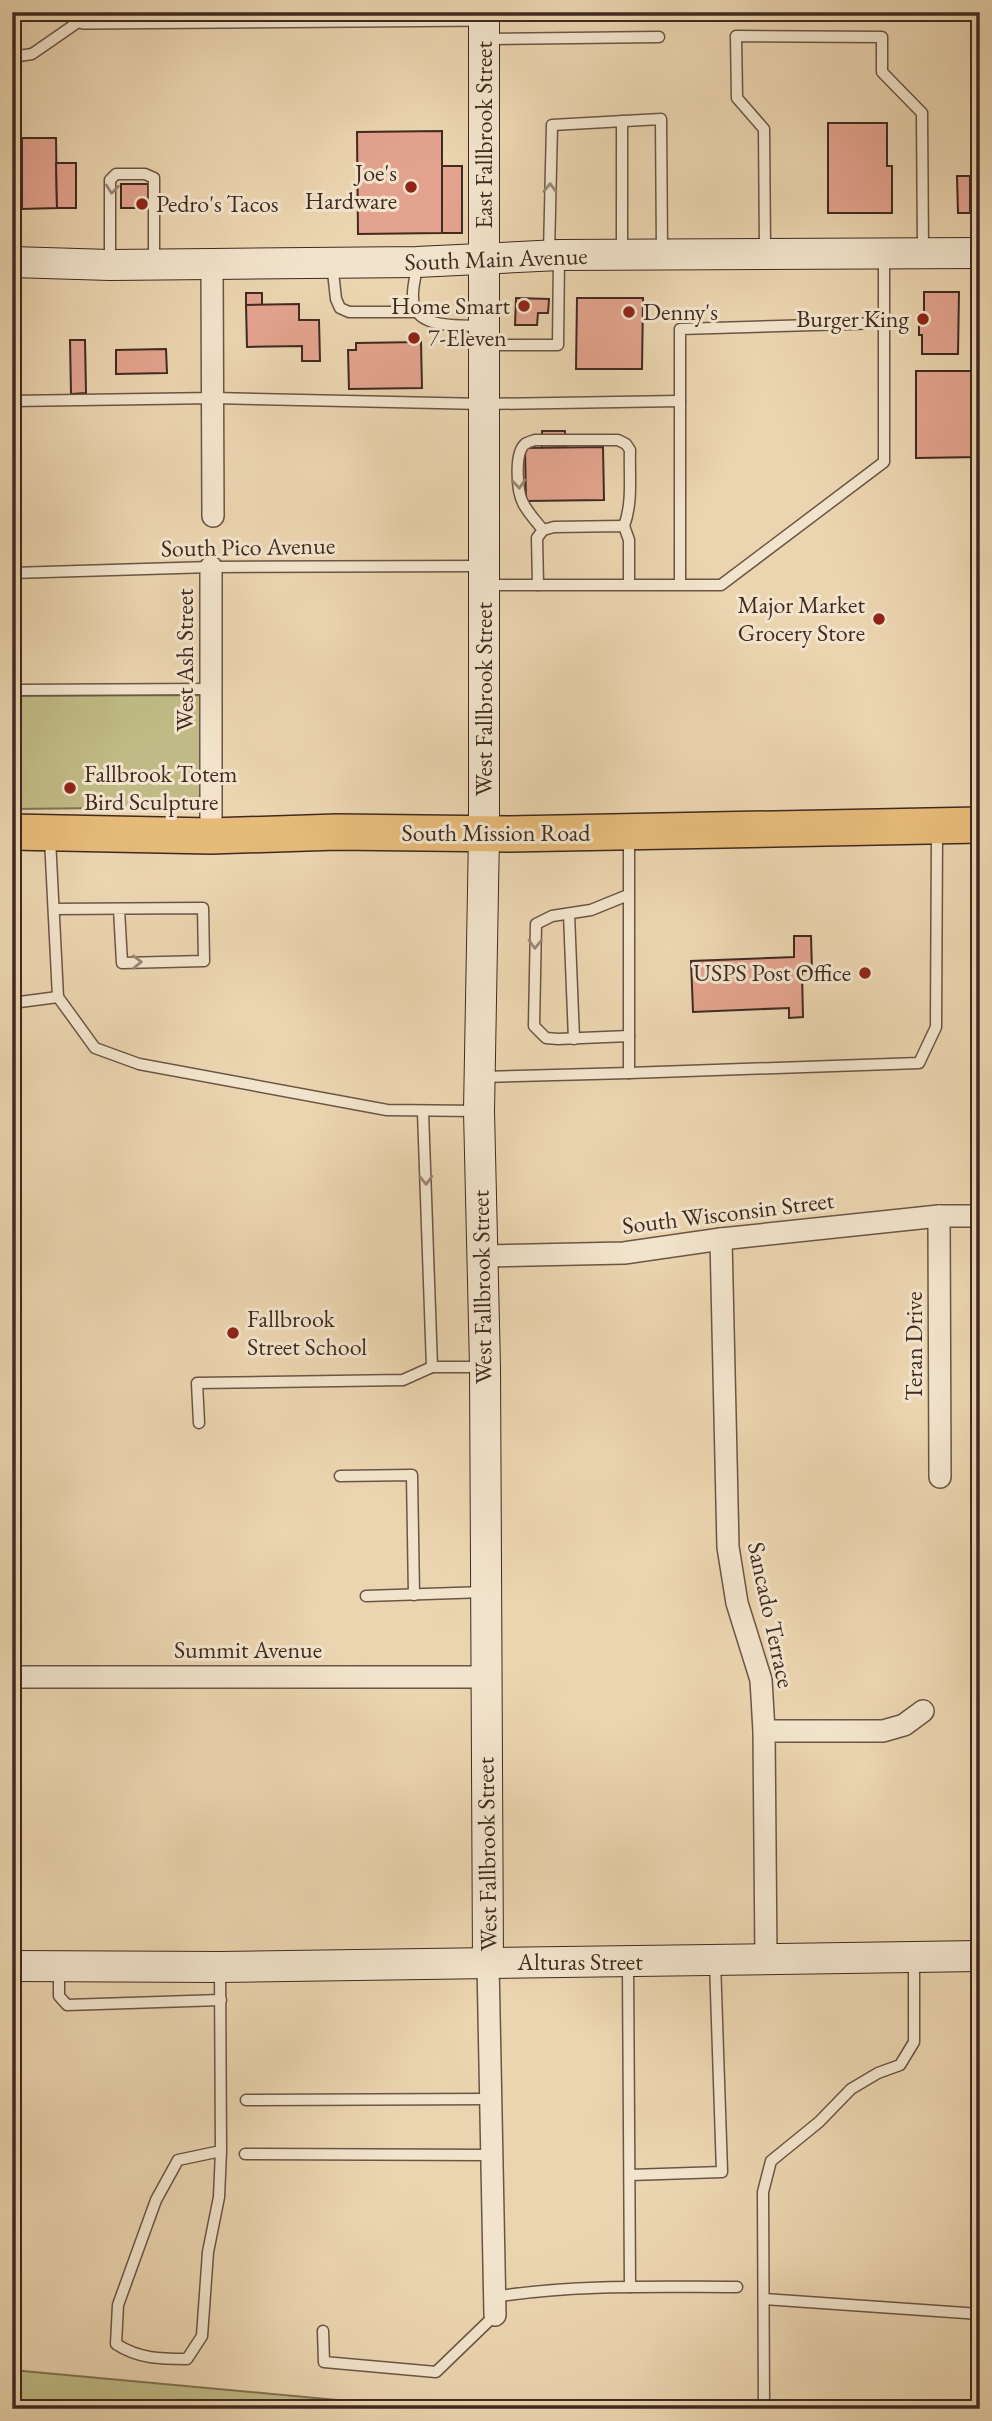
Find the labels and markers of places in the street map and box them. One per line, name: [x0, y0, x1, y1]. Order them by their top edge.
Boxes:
place label: Joe's Hardware: [305, 157, 397, 216]
marker: Joe's Hardware: [403, 179, 419, 195]
place label: Pedro's Tacos: [156, 188, 279, 219]
marker: Pedro's Tacos: [134, 196, 150, 212]
place label: Home Smart: [391, 290, 510, 321]
place label: Denny's: [643, 296, 718, 327]
marker: Home Smart: [516, 298, 532, 314]
place label: Burger King: [796, 303, 910, 334]
marker: Denny's: [621, 304, 637, 320]
marker: Burger King: [915, 311, 931, 327]
place label: 7-Eleven: [428, 322, 507, 353]
marker: 7-Eleven: [406, 330, 422, 346]
place label: Major Market Grocery Store: [738, 589, 865, 648]
marker: Major Market Grocery Store: [871, 611, 887, 627]
place label: Fallbrook Totem Bird Sculpture: [84, 758, 238, 817]
marker: Fallbrook Totem Bird Sculpture: [62, 780, 78, 796]
place label: USPS Post Office: [693, 957, 851, 988]
marker: USPS Post Office: [857, 965, 873, 981]
place label: Fallbrook Street School: [247, 1303, 367, 1362]
marker: Fallbrook Street School: [225, 1325, 241, 1341]

